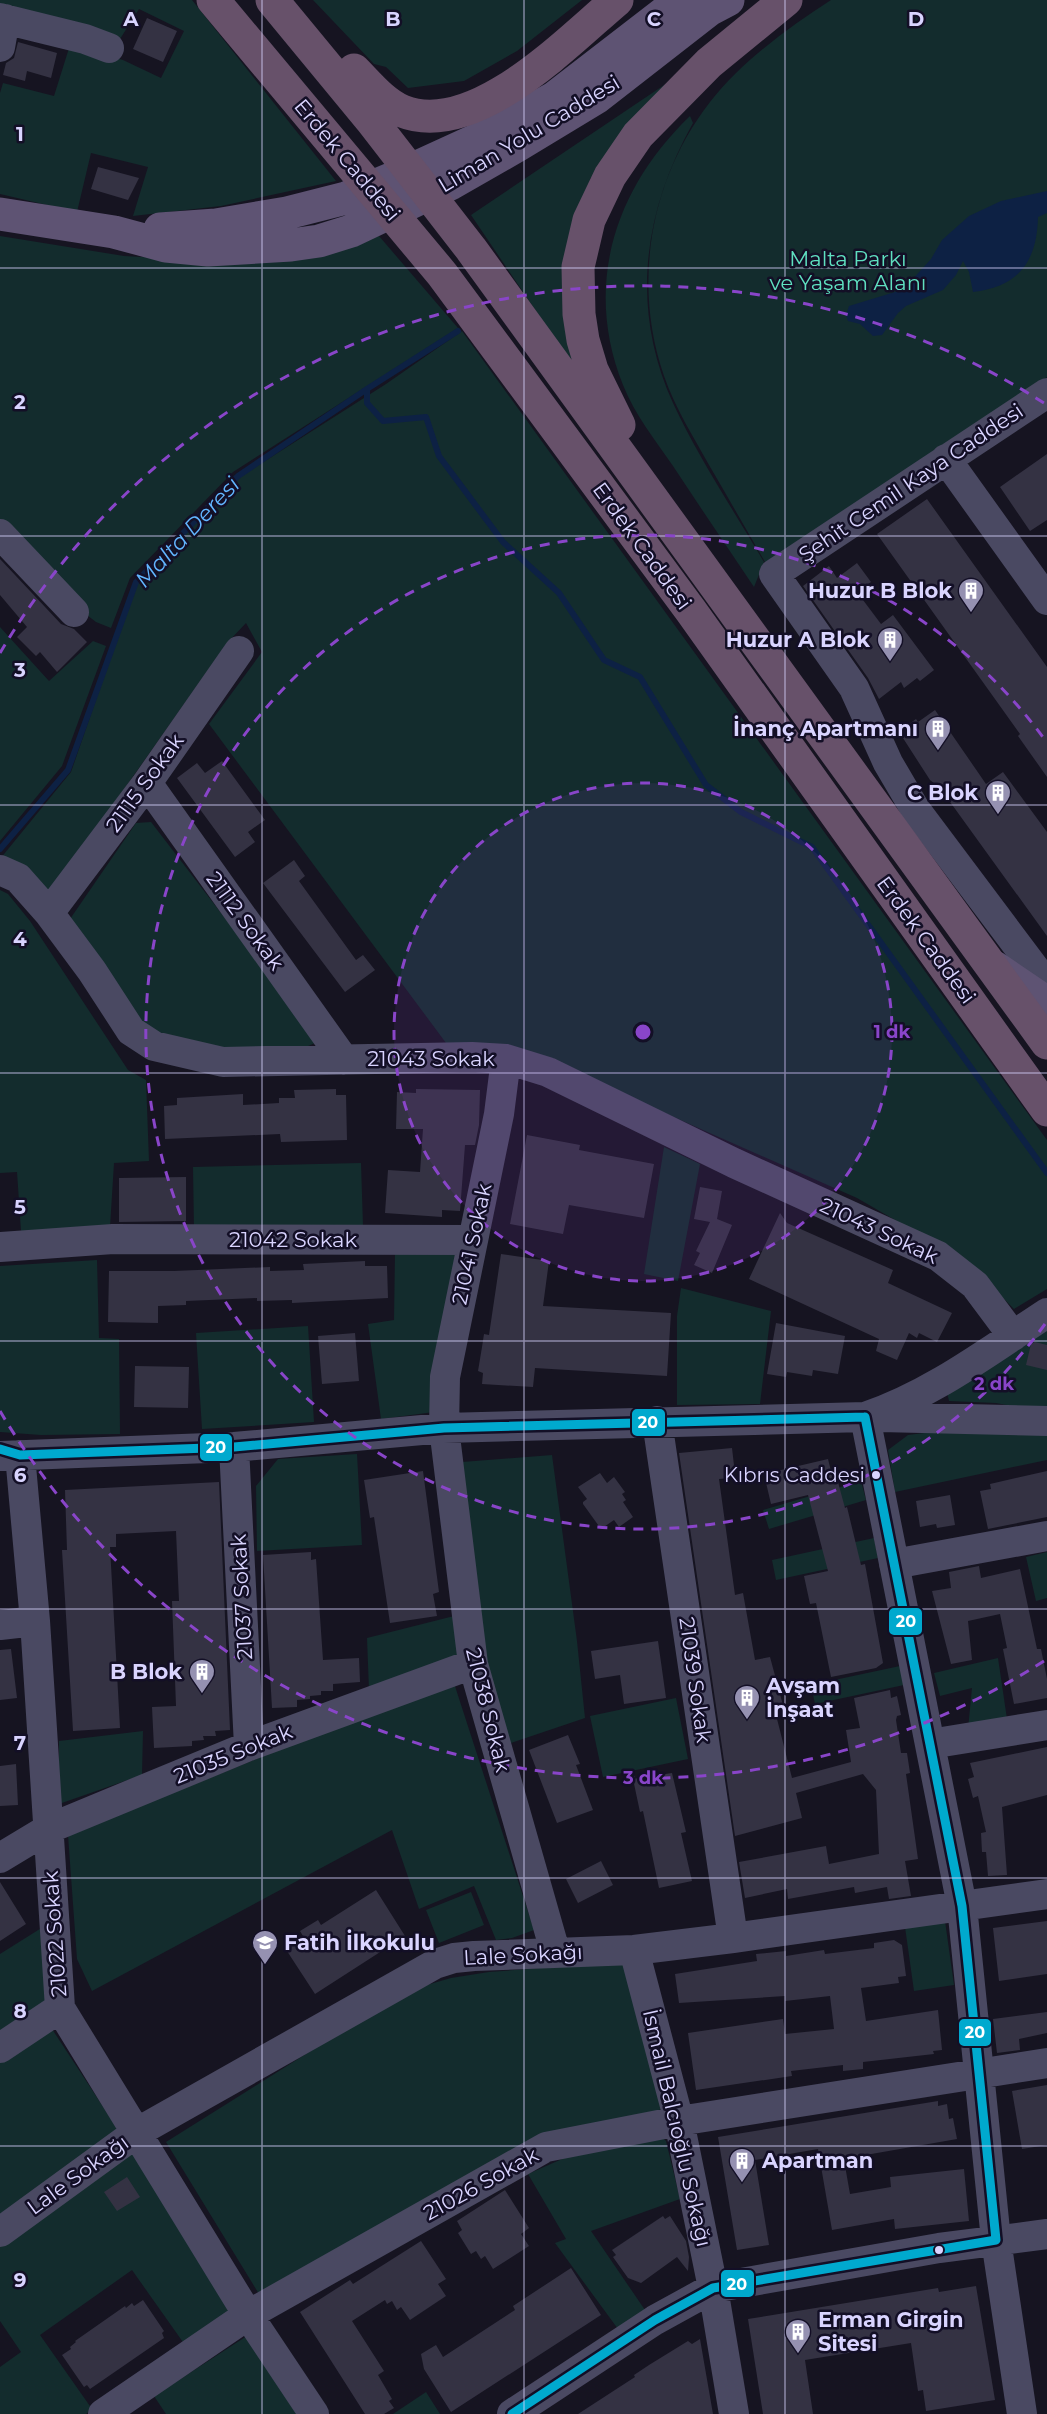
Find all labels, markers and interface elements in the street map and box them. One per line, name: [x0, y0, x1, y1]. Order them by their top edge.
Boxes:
text: A: [122, 7, 139, 31]
text: B: [385, 7, 401, 31]
text: C: [647, 7, 662, 31]
text: D: [908, 7, 924, 31]
street label: Liman Yolu Caddesi: [434, 70, 624, 198]
street label: Erdek Caddesi: [289, 94, 406, 226]
text: 1: [16, 122, 24, 146]
park label: Malta Parkı ve Yaşam Alanı: [770, 246, 926, 295]
text: 2: [14, 390, 26, 414]
street label: Şehit Cemil Kaya Caddesi: [794, 398, 1028, 567]
water label: Malta Deresi: [129, 472, 245, 593]
street label: Erdek Caddesi: [588, 477, 697, 614]
building icon: Huzur B Blok: [956, 576, 986, 614]
place label: Huzur B Blok: [808, 578, 952, 603]
building icon: Huzur A Blok: [875, 625, 905, 663]
place label: Huzur A Blok: [726, 627, 870, 652]
text: 3: [13, 658, 26, 682]
building icon: İnanç Apartmanı: [923, 714, 953, 752]
place label: İnanç Apartmanı: [733, 715, 918, 741]
street label: 21115 Sokak: [101, 728, 189, 837]
building icon: C Blok: [983, 778, 1013, 816]
place label: C Blok: [907, 780, 978, 805]
street label: 21112 Sokak: [201, 867, 290, 975]
street label: Erdek Caddesi: [872, 871, 981, 1008]
text: 4: [13, 927, 27, 951]
text: 1 dk: [874, 1021, 910, 1043]
centre of rings: [633, 1022, 653, 1042]
street label: 21043 Sokak: [367, 1046, 495, 1071]
street label: 21041 Sokak: [446, 1181, 497, 1307]
street label: 21043 Sokak: [816, 1192, 943, 1269]
text: 5: [14, 1195, 26, 1219]
street label: 21042 Sokak: [229, 1227, 357, 1252]
text: 2 dk: [974, 1373, 1014, 1395]
line badge: 20: [631, 1408, 666, 1437]
text: 20: [638, 1413, 658, 1432]
line badge: 20: [199, 1433, 233, 1462]
text: 20: [206, 1438, 226, 1457]
text: 6: [14, 1463, 27, 1487]
place label: Kıbrıs Caddesi: [724, 1463, 865, 1487]
marker: Kıbrıs Caddesi: [870, 1469, 882, 1481]
street label: 21037 Sokak: [226, 1533, 257, 1661]
line badge: 20: [888, 1607, 923, 1636]
text: 20: [896, 1612, 916, 1631]
street label: 21039 Sokak: [674, 1615, 717, 1745]
street label: 21038 Sokak: [461, 1645, 516, 1775]
building icon: B Blok: [187, 1657, 217, 1695]
place label: B Blok: [110, 1659, 182, 1684]
place label: Avşam İnşaat: [765, 1673, 840, 1722]
building icon: Avşam İnşaat: [732, 1683, 762, 1721]
street label: 21035 Sokak: [170, 1718, 296, 1789]
text: 7: [14, 1731, 26, 1755]
text: 3 dk: [622, 1767, 663, 1789]
street label: 21022 Sokak: [38, 1870, 71, 1998]
school or university icon: Fatih İlkokulu: [250, 1928, 280, 1966]
place label: Fatih İlkokulu: [284, 1929, 435, 1955]
street label: Lale Sokağı: [463, 1939, 583, 1970]
text: 8: [13, 1999, 27, 2023]
street label: İsmail Balcıoğlu Sokağı: [638, 2007, 717, 2249]
line badge: 20: [958, 2018, 992, 2047]
text: 20: [965, 2023, 985, 2042]
street label: Lale Sokağı: [22, 2129, 133, 2220]
street label: 21026 Sokak: [419, 2142, 543, 2225]
building icon: Apartman: [727, 2146, 757, 2184]
place label: Apartman: [761, 2148, 873, 2173]
unlabelled marker: [933, 2244, 945, 2256]
text: 9: [14, 2268, 26, 2292]
line badge: 20: [720, 2269, 755, 2298]
text: 20: [727, 2275, 747, 2294]
place label: Erman Girgin Sitesi: [818, 2307, 963, 2356]
building icon: Erman Girgin Sitesi: [783, 2317, 813, 2355]

